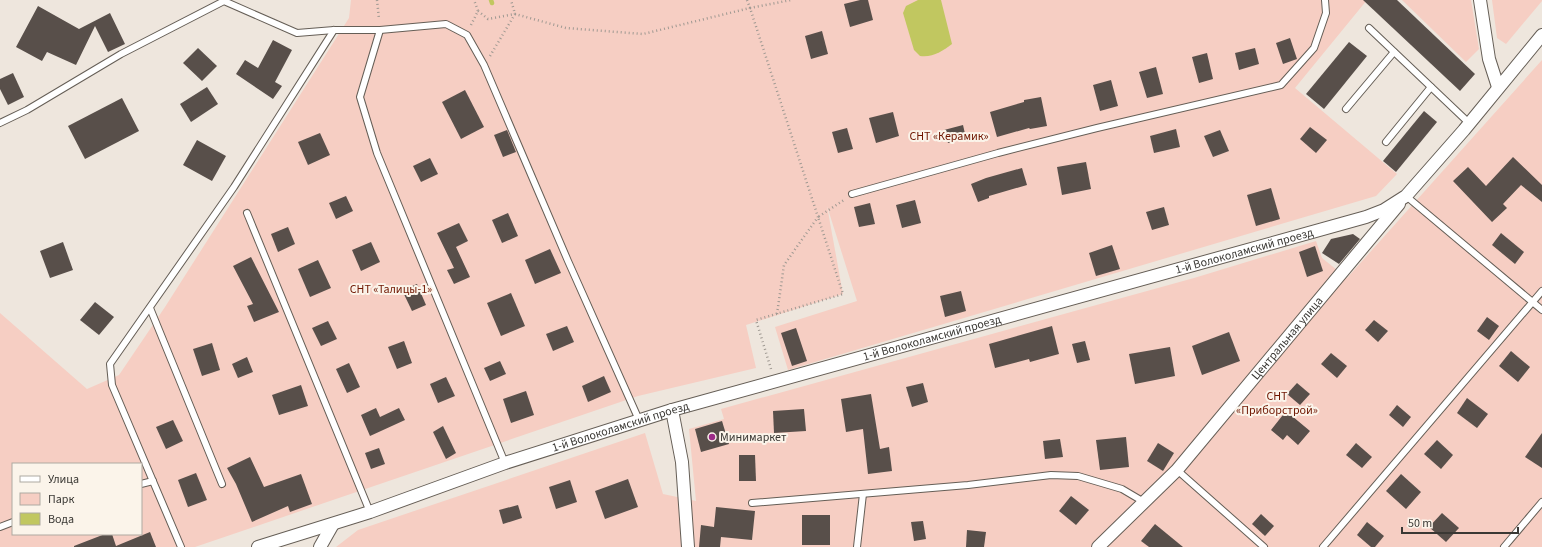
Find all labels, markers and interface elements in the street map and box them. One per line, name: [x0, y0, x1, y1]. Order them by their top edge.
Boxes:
park label: СНТ «Керамик»: [909, 128, 989, 145]
street label: 1-й Волоколамский проезд: [1173, 223, 1316, 278]
park label: СНТ «Талицы-1»: [350, 281, 432, 298]
street label: Центральная улица: [1247, 293, 1327, 383]
street label: 1-й Волоколамский проезд: [861, 310, 1004, 365]
park label: СНТ «Приборстрой»: [1236, 388, 1318, 419]
street label: 1-й Волоколамский проезд: [550, 397, 691, 456]
place label: Минимаркет: [720, 429, 787, 446]
marker: Минимаркет: [707, 432, 717, 442]
legend: [12, 463, 142, 535]
text: Улица: [48, 471, 79, 488]
text: Парк: [48, 491, 74, 508]
scale bar: [1402, 509, 1518, 535]
text: Вода: [48, 511, 74, 528]
text: 50 m: [1408, 515, 1432, 532]

